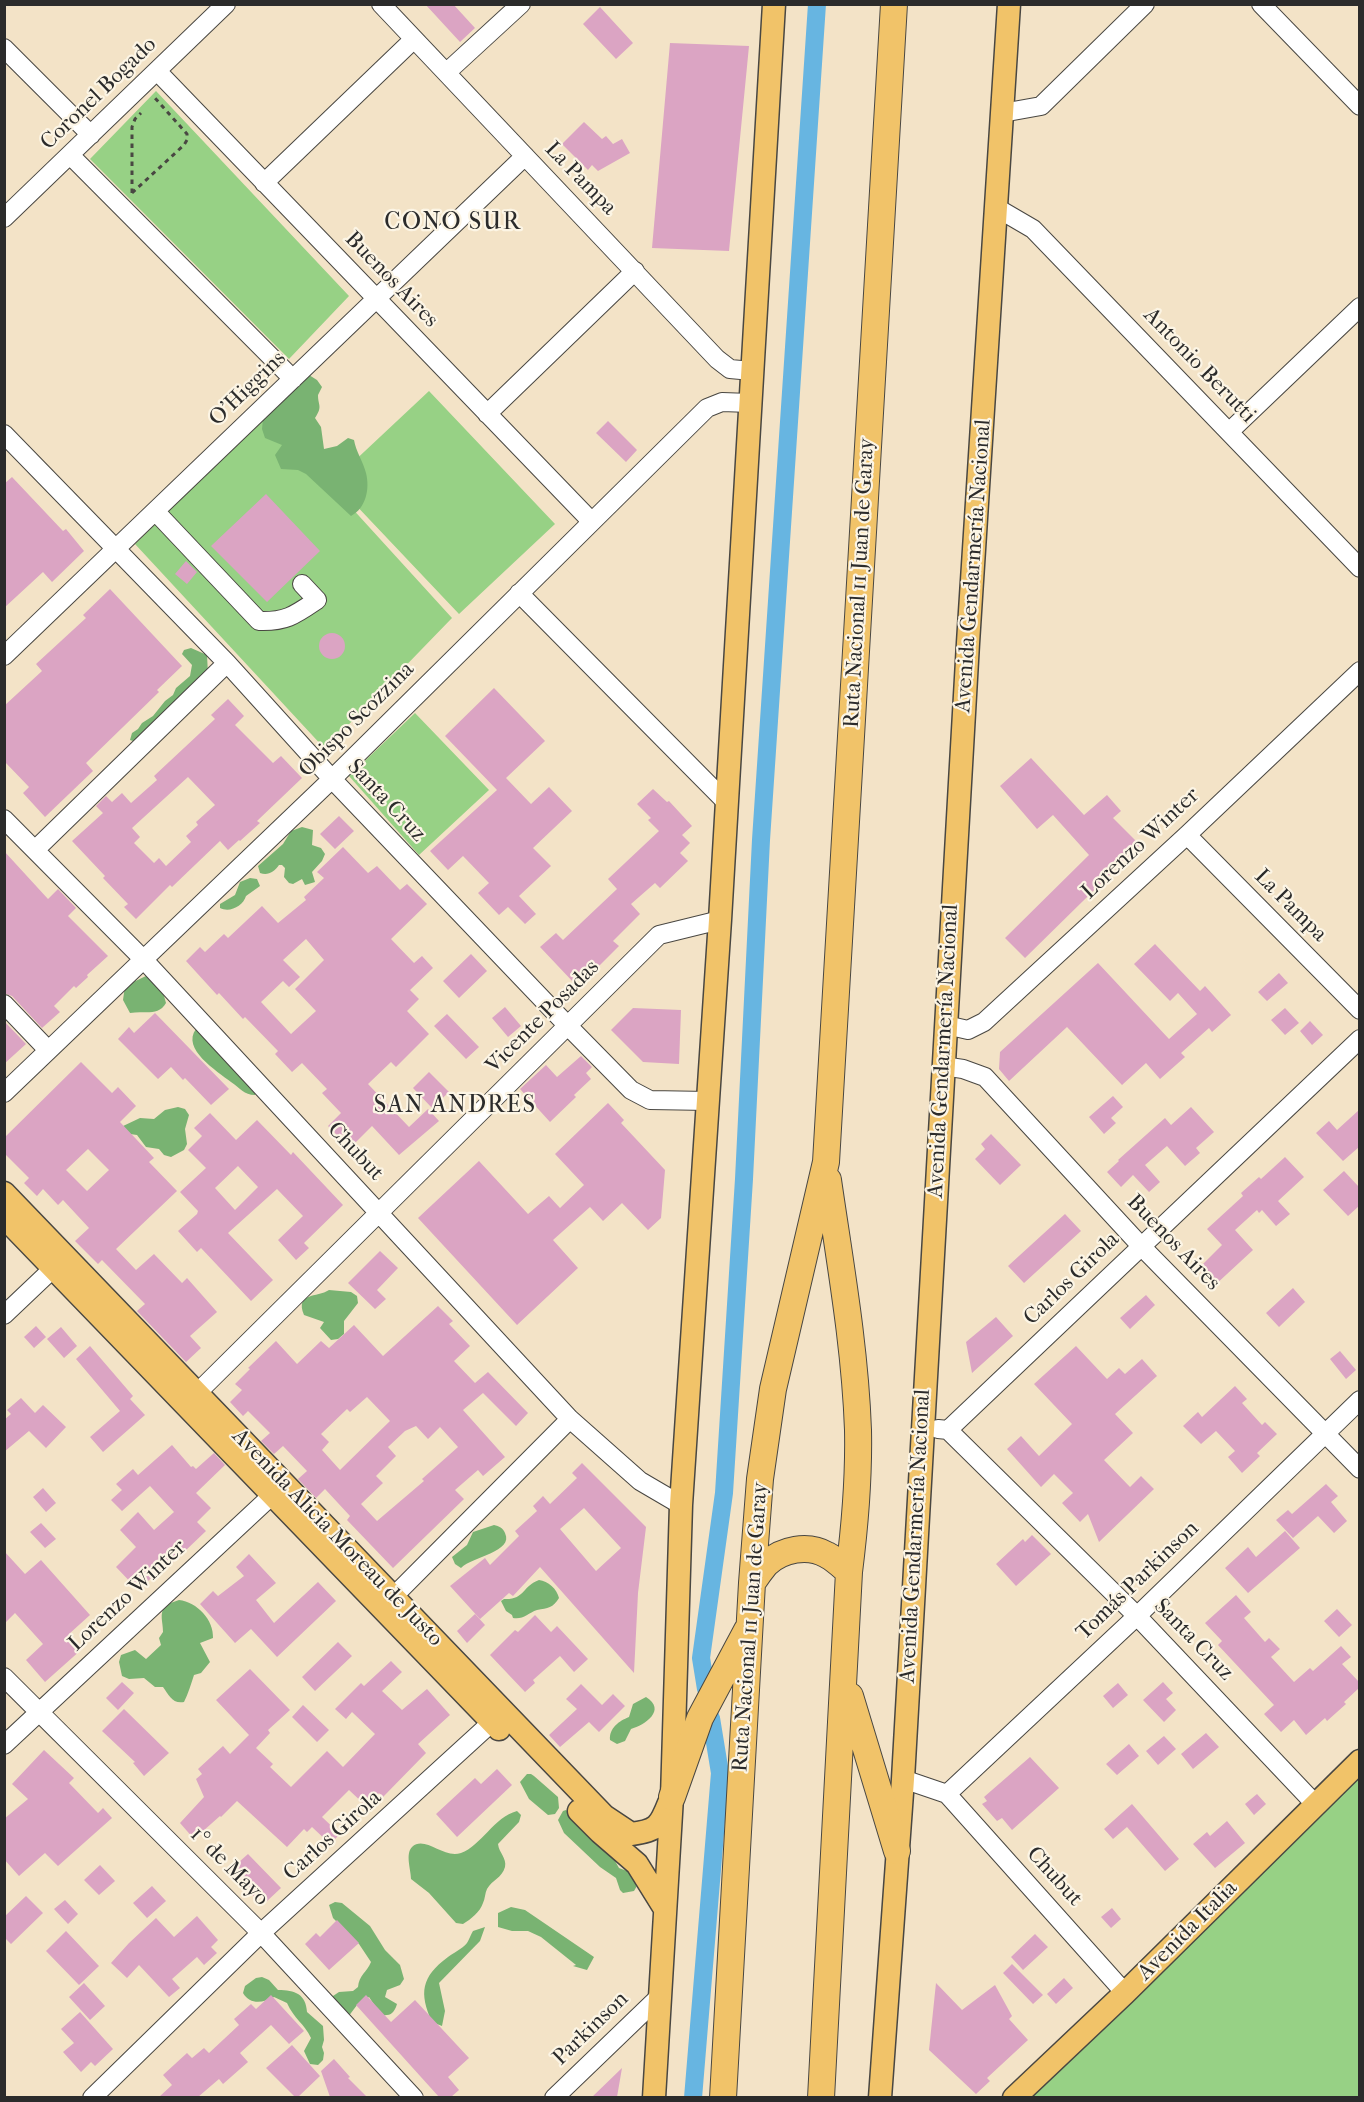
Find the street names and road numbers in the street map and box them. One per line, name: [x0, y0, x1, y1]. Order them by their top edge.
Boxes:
street label: Coronel Bogado: [36, 32, 162, 156]
street label: La Pampa: [539, 137, 621, 221]
street label: Buenos Aires: [339, 227, 443, 333]
street label: Antonio Berutti: [1137, 303, 1261, 429]
street label: O'Higgins: [204, 346, 292, 432]
street label: Avenida Gendarmería Nacional: [951, 418, 997, 714]
street label: Ruta Nacional 11 Juan de Garay: [839, 437, 881, 729]
street label: Obispo Scozzina: [294, 657, 420, 783]
street label: Santa Cruz: [341, 754, 431, 848]
street label: Lorenzo Winter: [1077, 783, 1205, 905]
street label: La Pampa: [1248, 864, 1332, 948]
street label: Avenida Gendarmería Nacional: [923, 903, 965, 1199]
street label: Vicente Posadas: [481, 955, 605, 1079]
street label: Chubut: [321, 1117, 389, 1187]
street label: Buenos Aires: [1121, 1190, 1225, 1296]
street label: Carlos Girola: [1019, 1227, 1125, 1331]
street label: Avenida Gendarmería Nacional: [895, 1388, 937, 1684]
street label: Avenida Alicia Moreau de Justo: [226, 1424, 448, 1652]
street label: Ruta Nacional 11 Juan de Garay: [728, 1481, 774, 1773]
street label: Tomás Parkinson: [1071, 1516, 1205, 1646]
street label: Lorenzo Winter: [64, 1535, 192, 1657]
street label: Santa Cruz: [1148, 1594, 1238, 1686]
street label: Carlos Girola: [279, 1785, 387, 1887]
street label: 1° de Mayo: [184, 1822, 274, 1912]
street label: Chubut: [1021, 1842, 1087, 1912]
street label: Avenida Italia: [1133, 1876, 1243, 1986]
street label: Parkinson: [548, 1987, 634, 2071]

